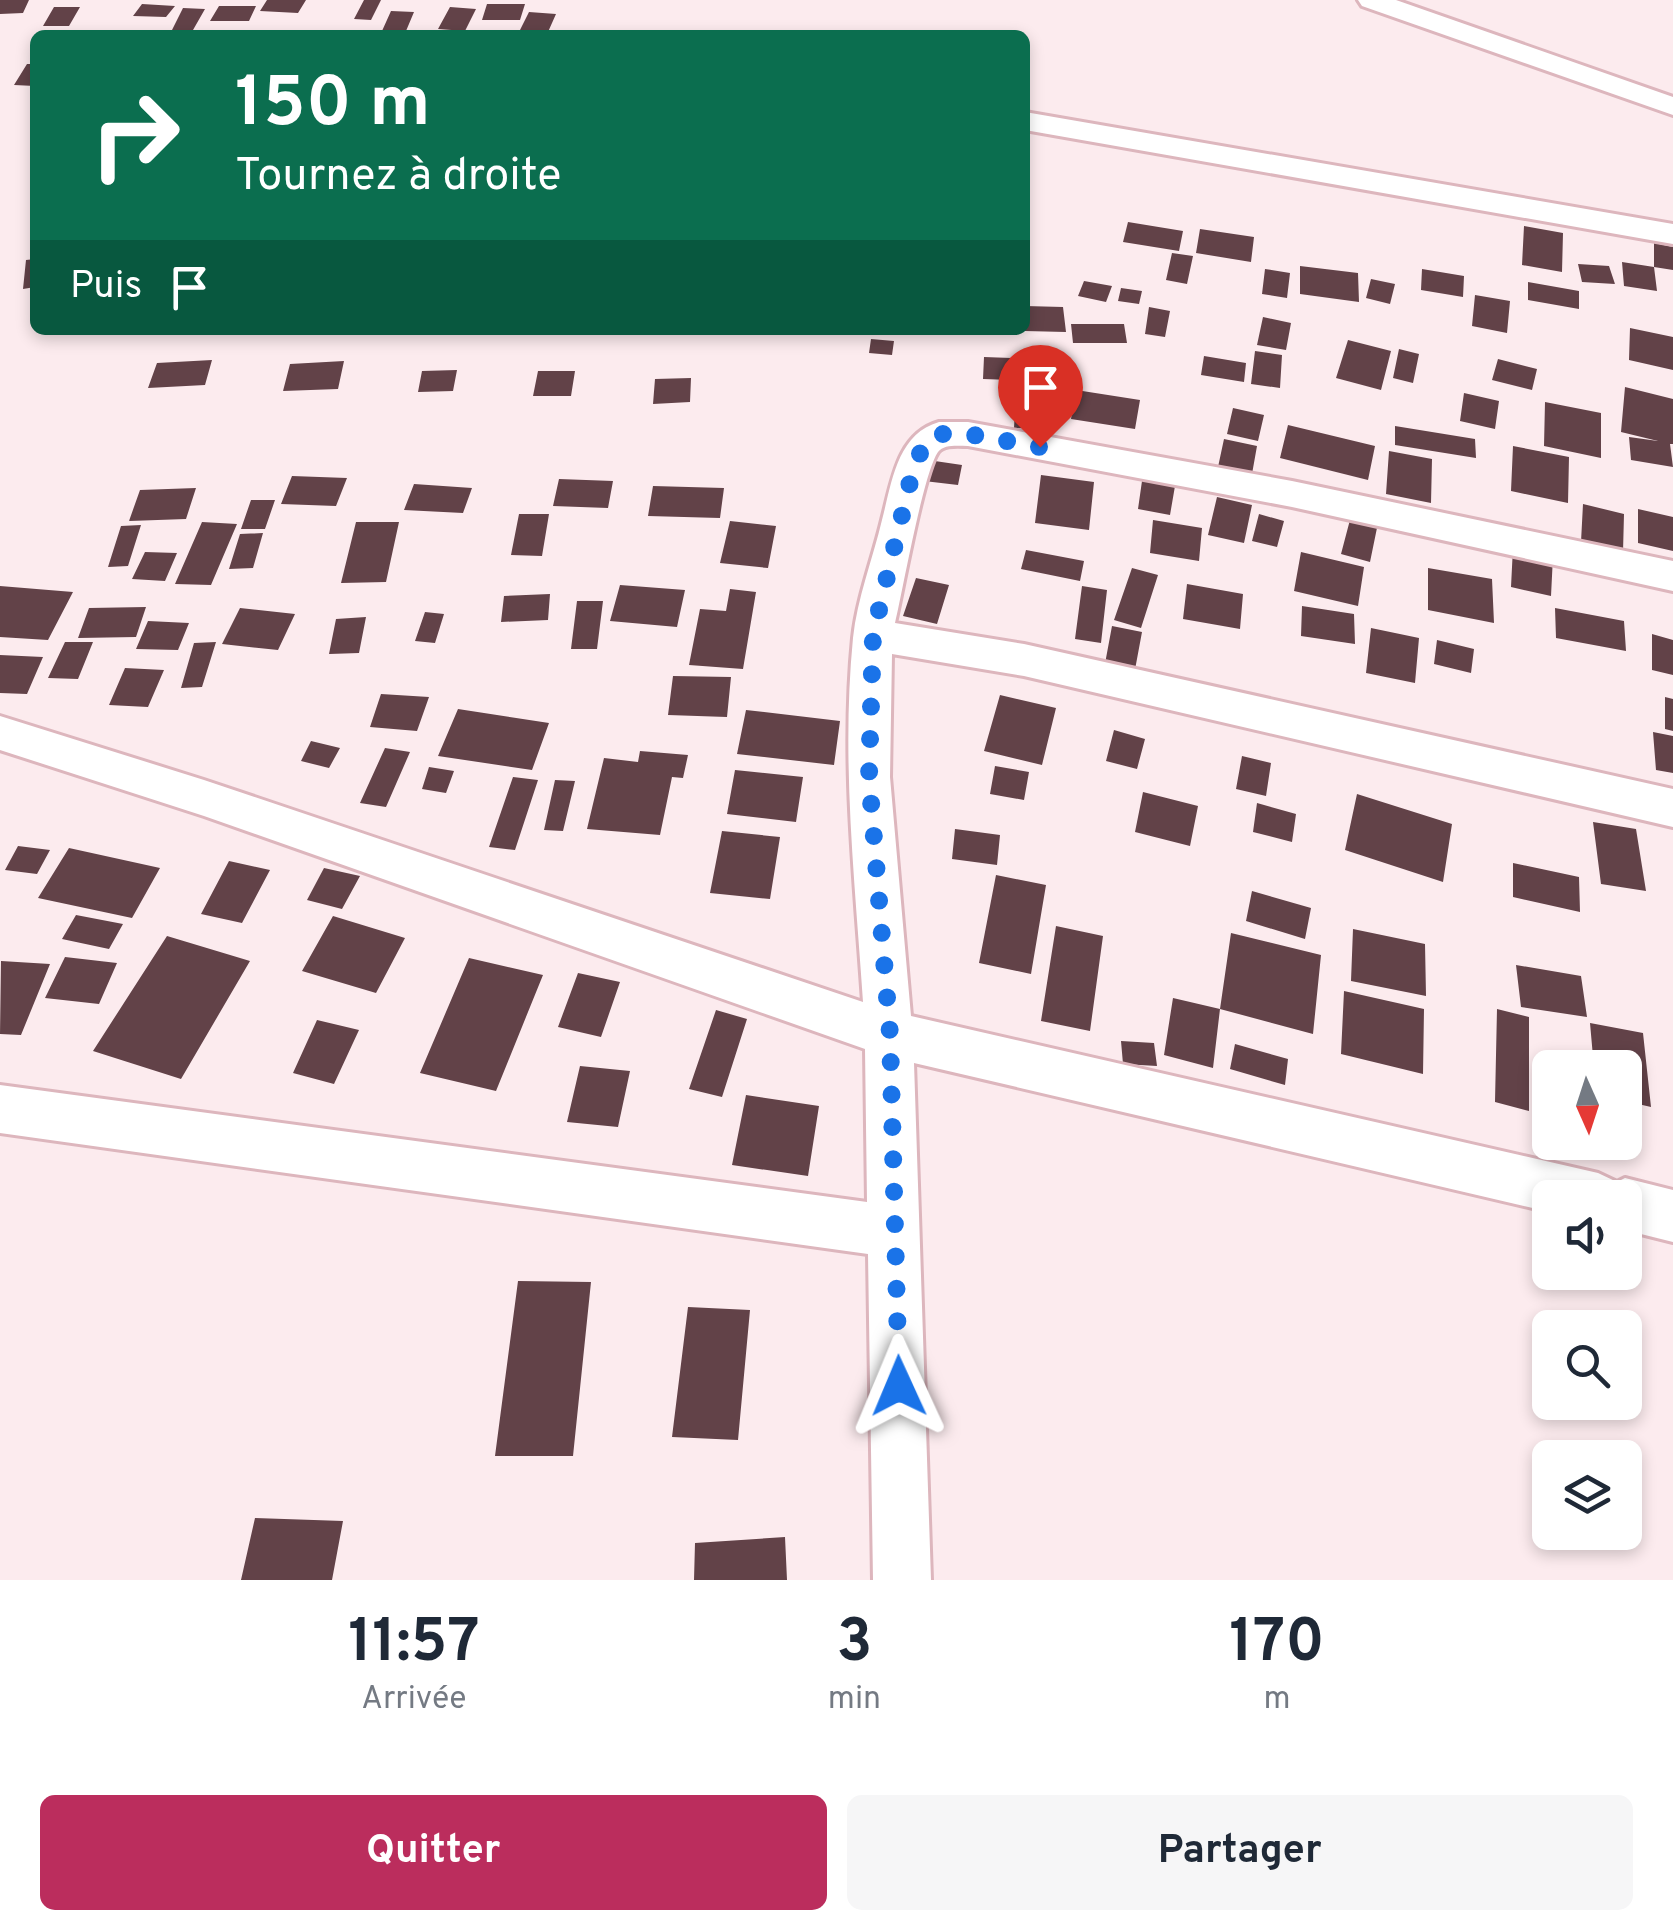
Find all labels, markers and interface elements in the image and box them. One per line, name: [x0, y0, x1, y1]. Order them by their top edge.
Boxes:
text: 150 m: [235, 62, 430, 151]
icon: right: [70, 70, 200, 200]
text: Tournez à droite: [235, 149, 562, 206]
icon: arrive: [162, 260, 217, 315]
text: Puis: [70, 263, 142, 312]
pin: [998, 345, 1083, 448]
icon: arrive: [1013, 360, 1068, 415]
north arrow: [1532, 1050, 1642, 1160]
map controls: [1532, 1050, 1642, 1550]
button: sound: [1532, 1180, 1642, 1290]
button: search: [1532, 1310, 1642, 1420]
position arrow: [847, 1334, 951, 1438]
button: layers: [1532, 1440, 1642, 1550]
text: 11:57: [348, 1607, 480, 1683]
text: 3: [836, 1607, 872, 1683]
text: 170: [1229, 1607, 1325, 1683]
text: Arrivée: [361, 1680, 466, 1720]
text: min: [828, 1680, 881, 1720]
text: m: [1263, 1680, 1291, 1720]
button: Quitter: [40, 1795, 827, 1910]
button: Partager: [847, 1795, 1633, 1910]

